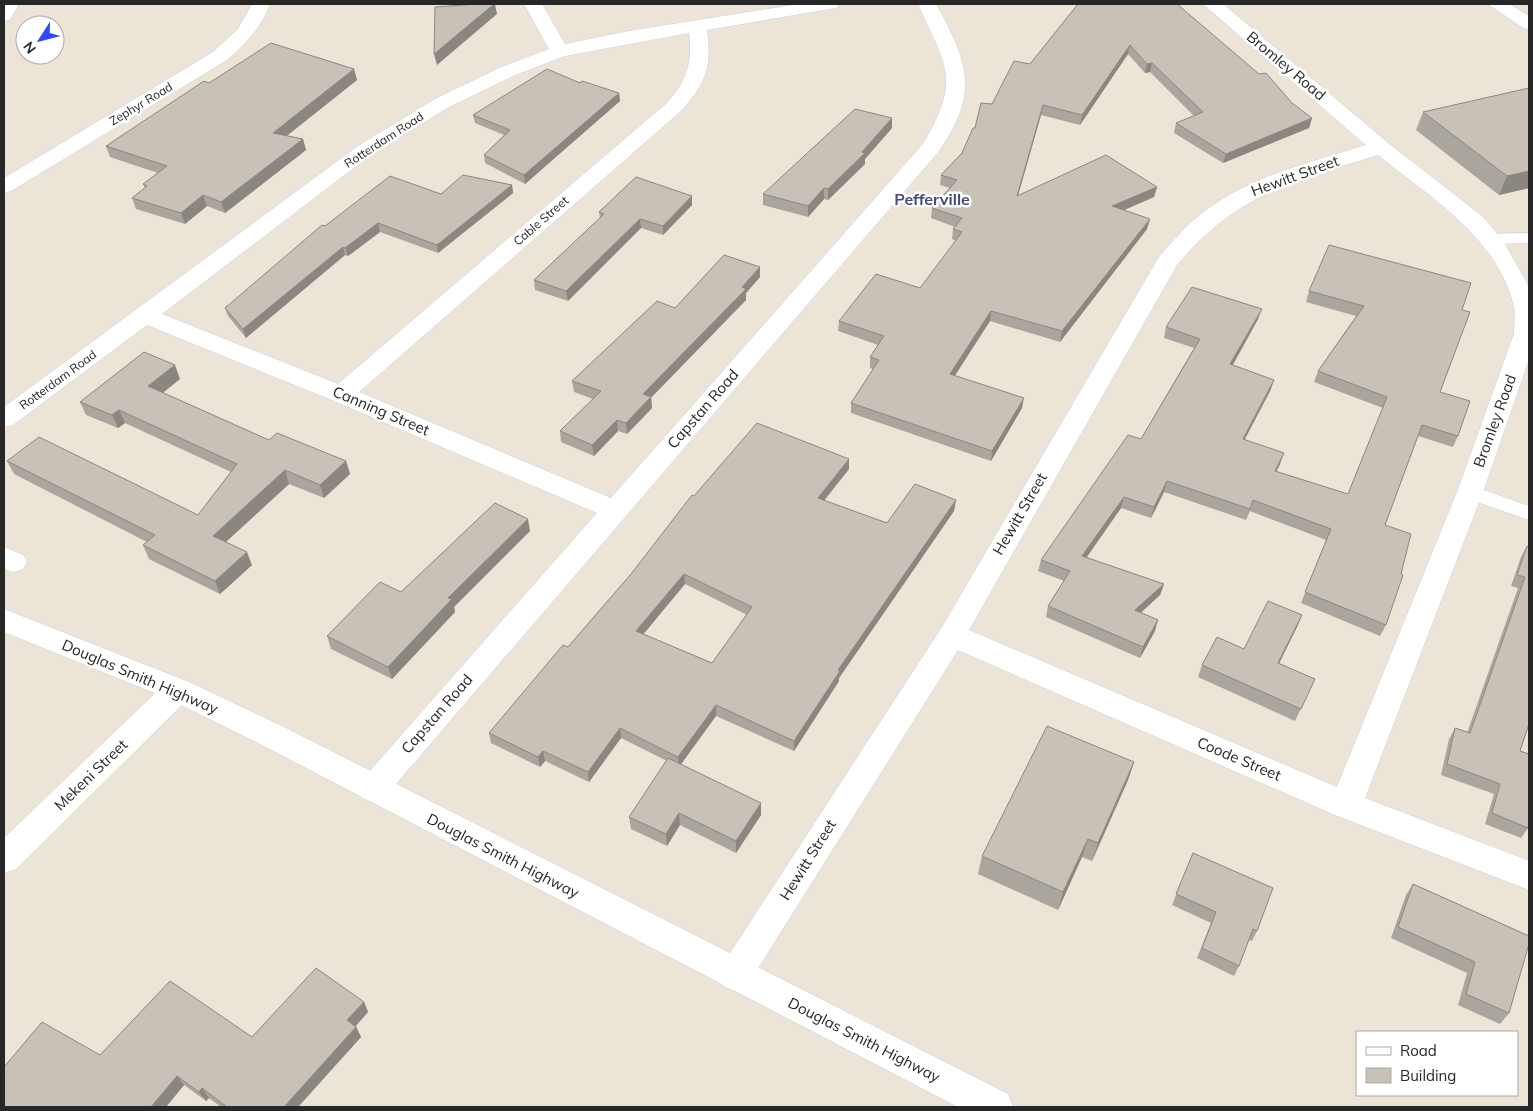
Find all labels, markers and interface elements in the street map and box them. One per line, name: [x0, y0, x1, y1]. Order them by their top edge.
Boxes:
north arrow: [15, 15, 65, 65]
street label: Bromley Road: [1243, 27, 1330, 104]
text: N: [19, 38, 40, 57]
street label: Zephyr Road: [106, 79, 175, 128]
street label: Rotterdam Road: [341, 108, 426, 171]
street label: Hewitt Street: [1248, 151, 1341, 200]
district label: Pefferville: [894, 189, 970, 209]
street label: Cable Street: [510, 193, 571, 249]
street label: Rotterdam Road: [16, 347, 99, 413]
street label: Capstan Road: [663, 365, 742, 452]
street label: Bromley Road: [1469, 372, 1520, 470]
street label: Canning Street: [330, 382, 433, 439]
street label: Hewitt Street: [988, 469, 1051, 558]
street label: Douglas Smith Highway: [59, 635, 221, 718]
street label: Capstan Road: [397, 670, 476, 757]
street label: Coode Street: [1194, 732, 1284, 785]
street label: Mekeni Street: [50, 735, 131, 814]
street label: Douglas Smith Highway: [424, 809, 582, 902]
street label: Hewitt Street: [775, 816, 840, 904]
street label: Douglas Smith Highway: [785, 993, 943, 1086]
legend: [1356, 1031, 1518, 1096]
text: Road: [1400, 1041, 1437, 1060]
text: Building: [1400, 1066, 1456, 1085]

